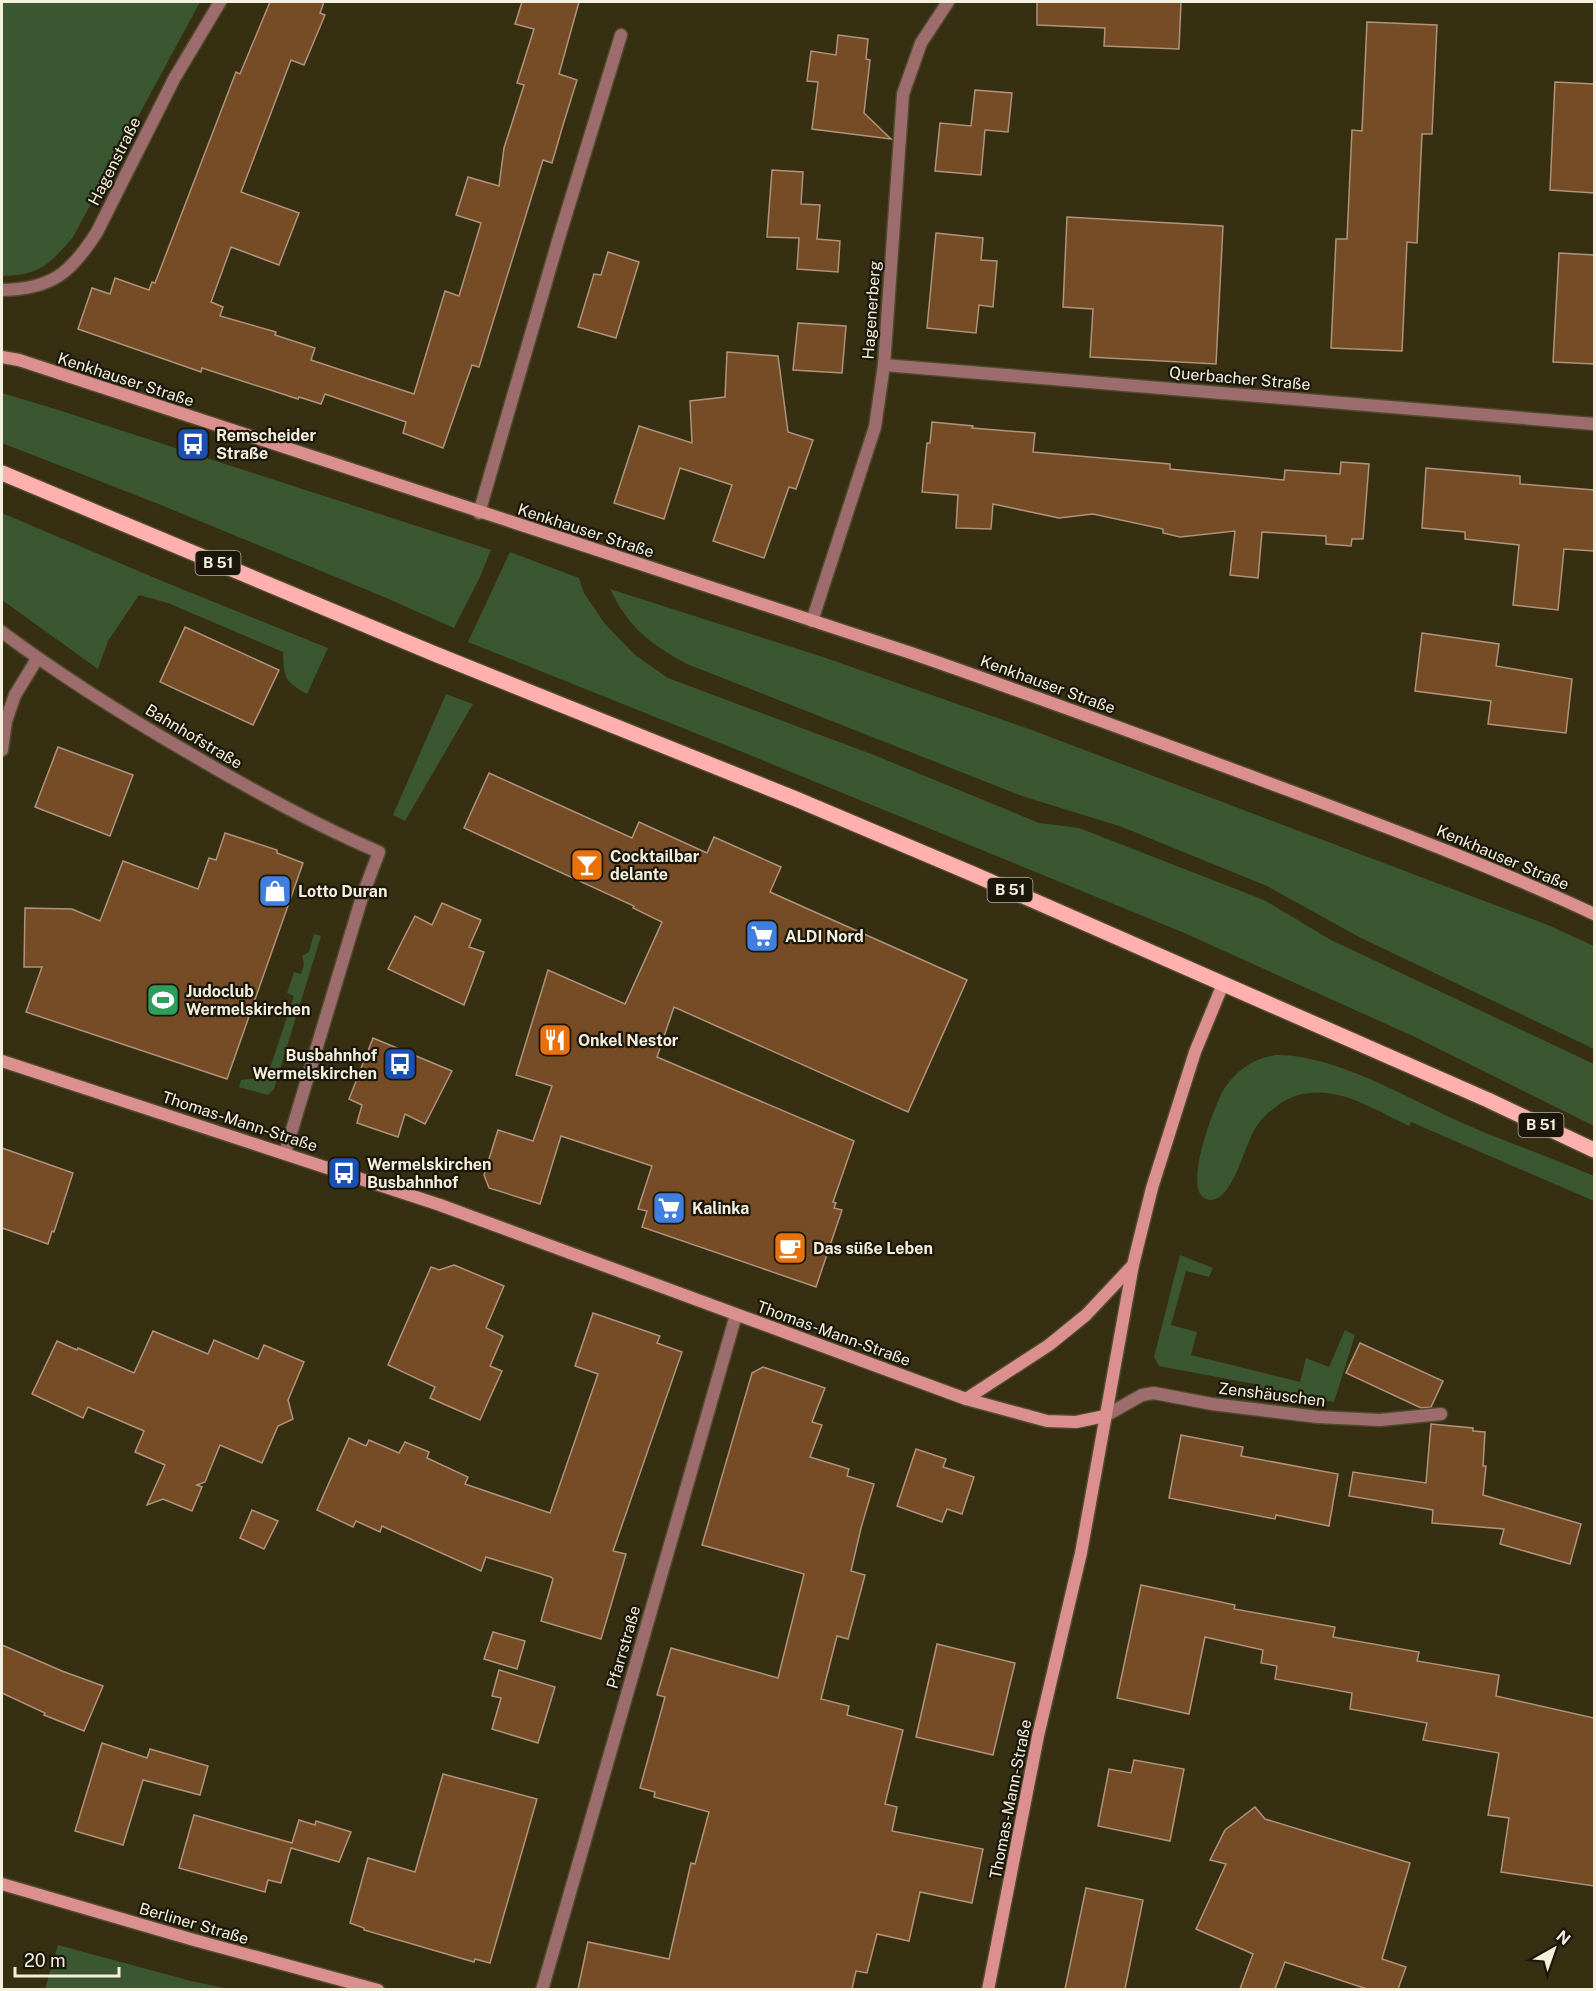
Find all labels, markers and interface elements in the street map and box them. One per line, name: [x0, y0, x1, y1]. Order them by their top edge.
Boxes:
street label: Hagenstraße: [84, 114, 145, 208]
street label: Hagenerberg: [859, 260, 884, 360]
street label: Kenkhauser Straße: [55, 348, 196, 410]
street label: Querbacher Straße: [1168, 363, 1311, 394]
bus stop icon: Remscheider Straße: [175, 426, 211, 462]
place label: Remscheider Straße: [216, 426, 316, 463]
street label: Kenkhauser Straße: [515, 499, 656, 561]
road number: B 51: [196, 551, 240, 575]
street label: Kenkhauser Straße: [978, 651, 1118, 718]
street label: Bahnhofstraße: [142, 700, 246, 773]
street label: Kenkhauser Straße: [1434, 821, 1572, 894]
bar icon: Cocktailbar delante: [569, 847, 605, 883]
place label: Cocktailbar delante: [610, 847, 700, 884]
shop icon: Lotto Duran: [257, 873, 293, 909]
road number: B 51: [988, 878, 1032, 902]
place label: Lotto Duran: [298, 882, 387, 901]
supermarket icon: ALDI Nord: [744, 918, 780, 954]
place label: ALDI Nord: [785, 927, 864, 946]
sports icon: Judoclub Wermelskirchen: [145, 982, 181, 1018]
place label: Judoclub Wermelskirchen: [186, 982, 311, 1019]
restaurant icon: Onkel Nestor: [537, 1022, 573, 1058]
place label: Onkel Nestor: [578, 1031, 679, 1050]
place label: Busbahnhof Wermelskirchen: [252, 1046, 378, 1083]
bus stop icon: Busbahnhof Wermelskirchen: [382, 1046, 418, 1082]
street label: Thomas-Mann-Straße: [160, 1087, 320, 1156]
road number: B 51: [1518, 1113, 1564, 1137]
bus stop icon: Wermelskirchen Busbahnhof: [326, 1155, 362, 1191]
place label: Wermelskirchen Busbahnhof: [367, 1155, 492, 1192]
supermarket icon: Kalinka: [651, 1190, 687, 1226]
place label: Kalinka: [692, 1199, 749, 1218]
cafe icon: Das süße Leben: [772, 1230, 808, 1266]
place label: Das süße Leben: [813, 1239, 933, 1258]
street label: Thomas-Mann-Straße: [754, 1297, 913, 1370]
street label: Zenshäuschen: [1217, 1378, 1327, 1410]
street label: Pfarrstraße: [603, 1603, 644, 1691]
street label: Thomas-Mann-Straße: [986, 1718, 1035, 1880]
street label: Berliner Straße: [137, 1899, 251, 1948]
north arrow: [1524, 1919, 1584, 1979]
text: N: [1552, 1927, 1574, 1949]
scale bar: [15, 1940, 118, 1978]
text: 20 m: [24, 1950, 66, 1971]

